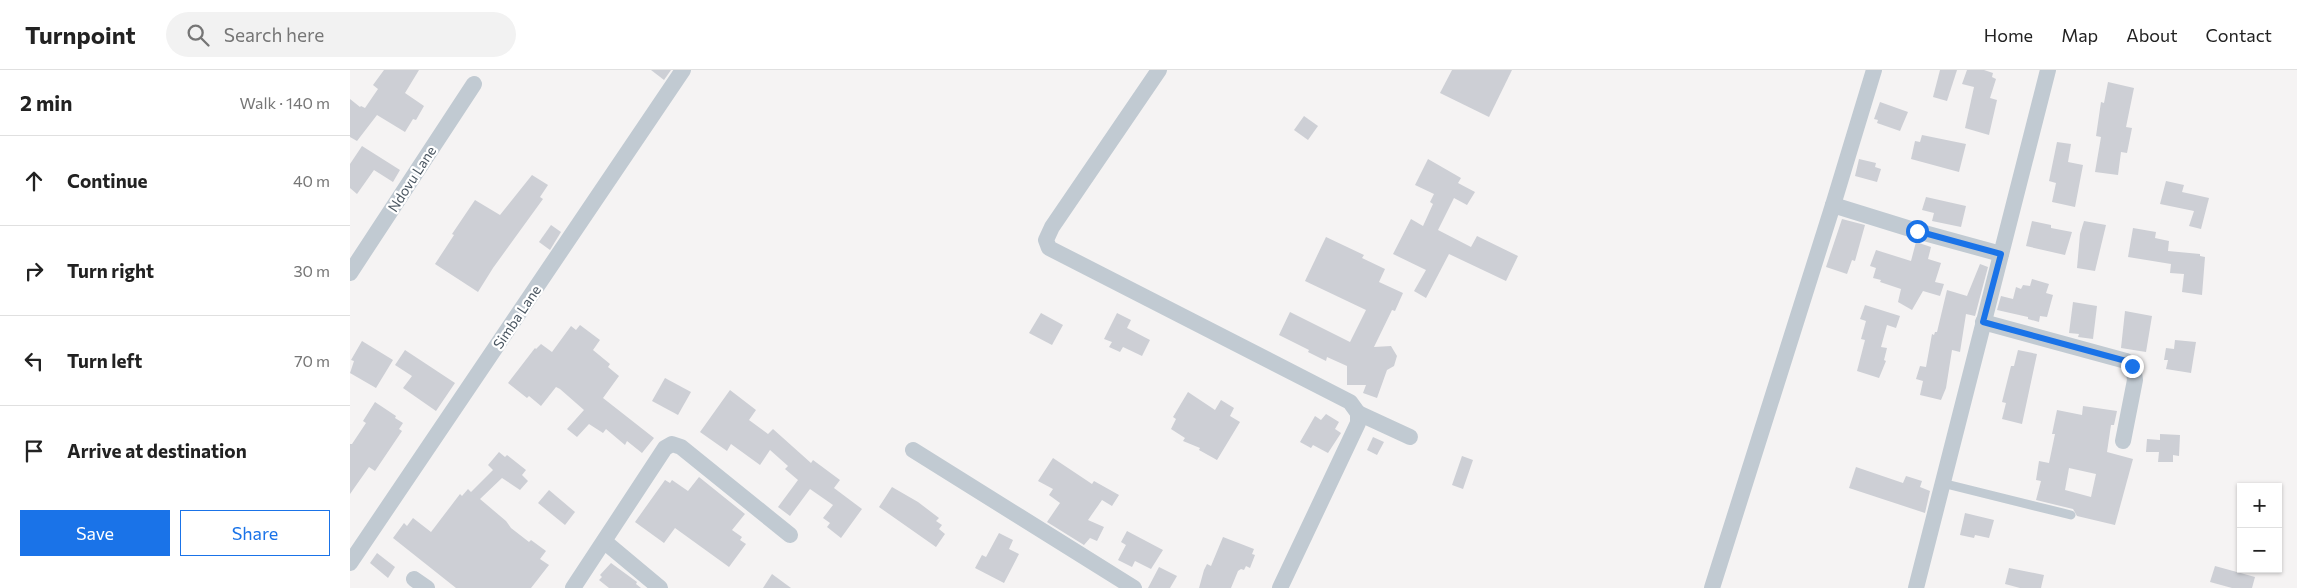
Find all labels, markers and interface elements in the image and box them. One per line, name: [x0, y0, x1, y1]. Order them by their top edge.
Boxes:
search box: [166, 12, 516, 57]
text: Turnpoint: [25, 20, 136, 49]
icon: search: [184, 21, 212, 49]
text: Search here: [224, 23, 324, 46]
text: Home: [1984, 24, 2033, 46]
text: Map: [2061, 24, 2098, 46]
text: About: [2126, 24, 2178, 46]
text: Contact: [2206, 24, 2272, 46]
text: 2 min: [20, 90, 72, 115]
text: Walk · 140 m: [240, 93, 330, 112]
street label: Ndovu Lane: [384, 143, 439, 215]
icon: ahead: [20, 167, 48, 195]
text: Continue: [67, 169, 147, 192]
text: 40 m: [293, 171, 330, 190]
route start: [1906, 220, 1929, 243]
icon: right: [20, 257, 48, 285]
text: Turn right: [67, 259, 154, 282]
text: 30 m: [293, 261, 330, 280]
street label: Simba Lane: [489, 282, 544, 352]
icon: left: [20, 347, 48, 375]
text: Turn left: [67, 349, 142, 372]
text: 70 m: [294, 351, 330, 370]
route end: [2121, 355, 2144, 378]
icon: arrive: [20, 437, 48, 465]
text: Arrive at destination: [67, 439, 247, 462]
map controls: [2237, 483, 2282, 573]
button: +: [2237, 483, 2282, 528]
button: Save: [20, 510, 170, 556]
button: Share: [180, 510, 330, 556]
button: −: [2237, 528, 2282, 573]

